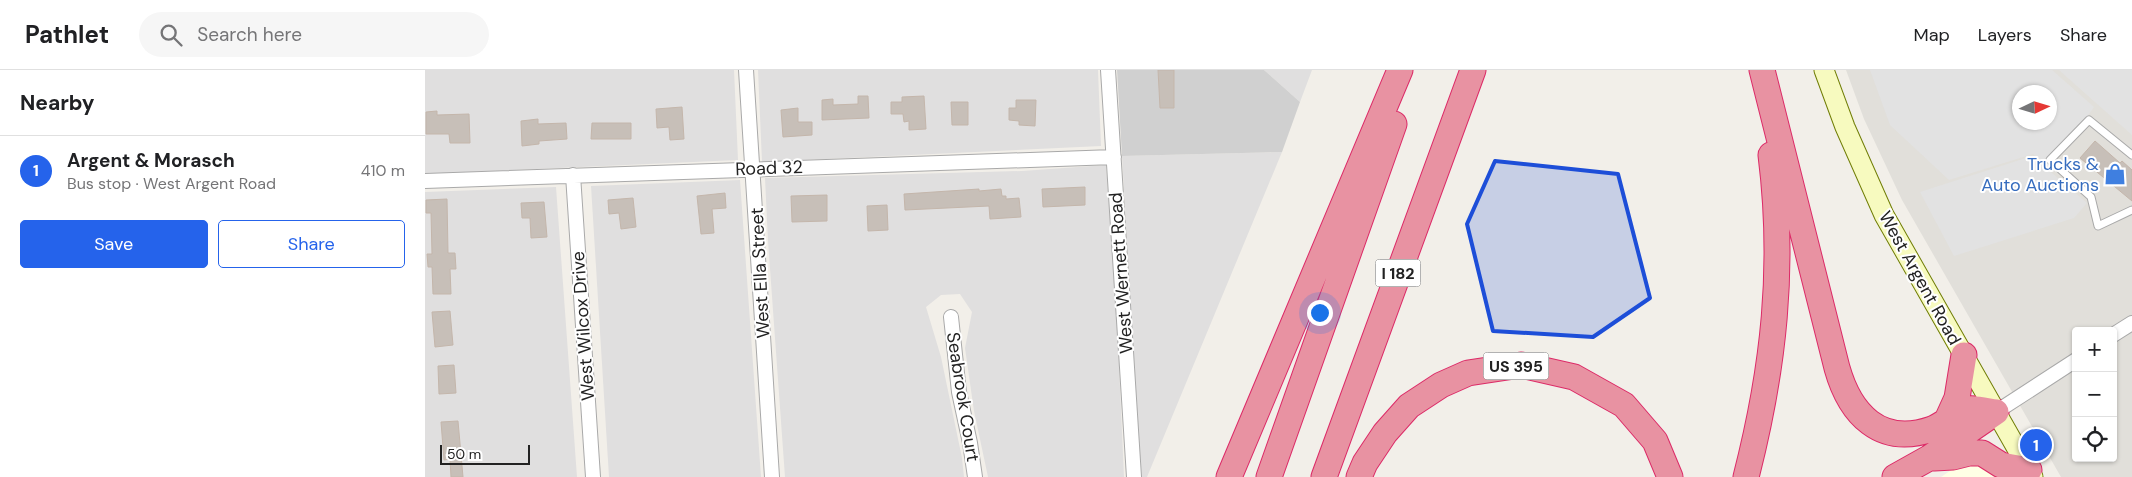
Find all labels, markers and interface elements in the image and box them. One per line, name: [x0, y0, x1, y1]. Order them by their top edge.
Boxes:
search box: [139, 12, 489, 57]
text: Pathlet: [25, 19, 109, 50]
icon: search: [157, 21, 185, 49]
text: Search here: [197, 22, 302, 47]
text: Map: [1914, 23, 1950, 47]
text: Layers: [1978, 23, 2032, 47]
text: Share: [2060, 23, 2107, 47]
north arrow: [2012, 85, 2057, 130]
text: Nearby: [20, 89, 94, 117]
text: Argent & Morasch: [67, 148, 235, 173]
place label: Trucks & Auto Auctions: [1981, 152, 2099, 197]
street label: Road 32: [735, 155, 803, 181]
text: 1: [33, 160, 39, 181]
text: 410 m: [361, 160, 405, 181]
shop icon: Trucks & Auto Auctions: [2102, 161, 2128, 187]
text: Bus stop · West Argent Road: [67, 173, 276, 194]
street label: West Wernett Road: [1103, 192, 1139, 354]
street label: West Ella Street: [745, 207, 775, 339]
street label: West Argent Road: [1873, 207, 1967, 349]
button: Save: [20, 220, 208, 268]
button: Share: [218, 220, 405, 268]
street label: West Wilcox Drive: [566, 250, 600, 402]
road number: I 182: [1375, 260, 1421, 287]
your location: [1307, 300, 1333, 326]
map controls: [2072, 327, 2117, 462]
button: +: [2072, 327, 2117, 372]
street label: Seabrook Court: [941, 330, 985, 464]
road number: US 395: [1483, 352, 1549, 380]
button: −: [2072, 372, 2117, 417]
button: locate: [2072, 417, 2117, 462]
pin: 1: [2020, 426, 2052, 464]
scale bar: [440, 442, 530, 465]
text: 50 m: [447, 445, 481, 463]

